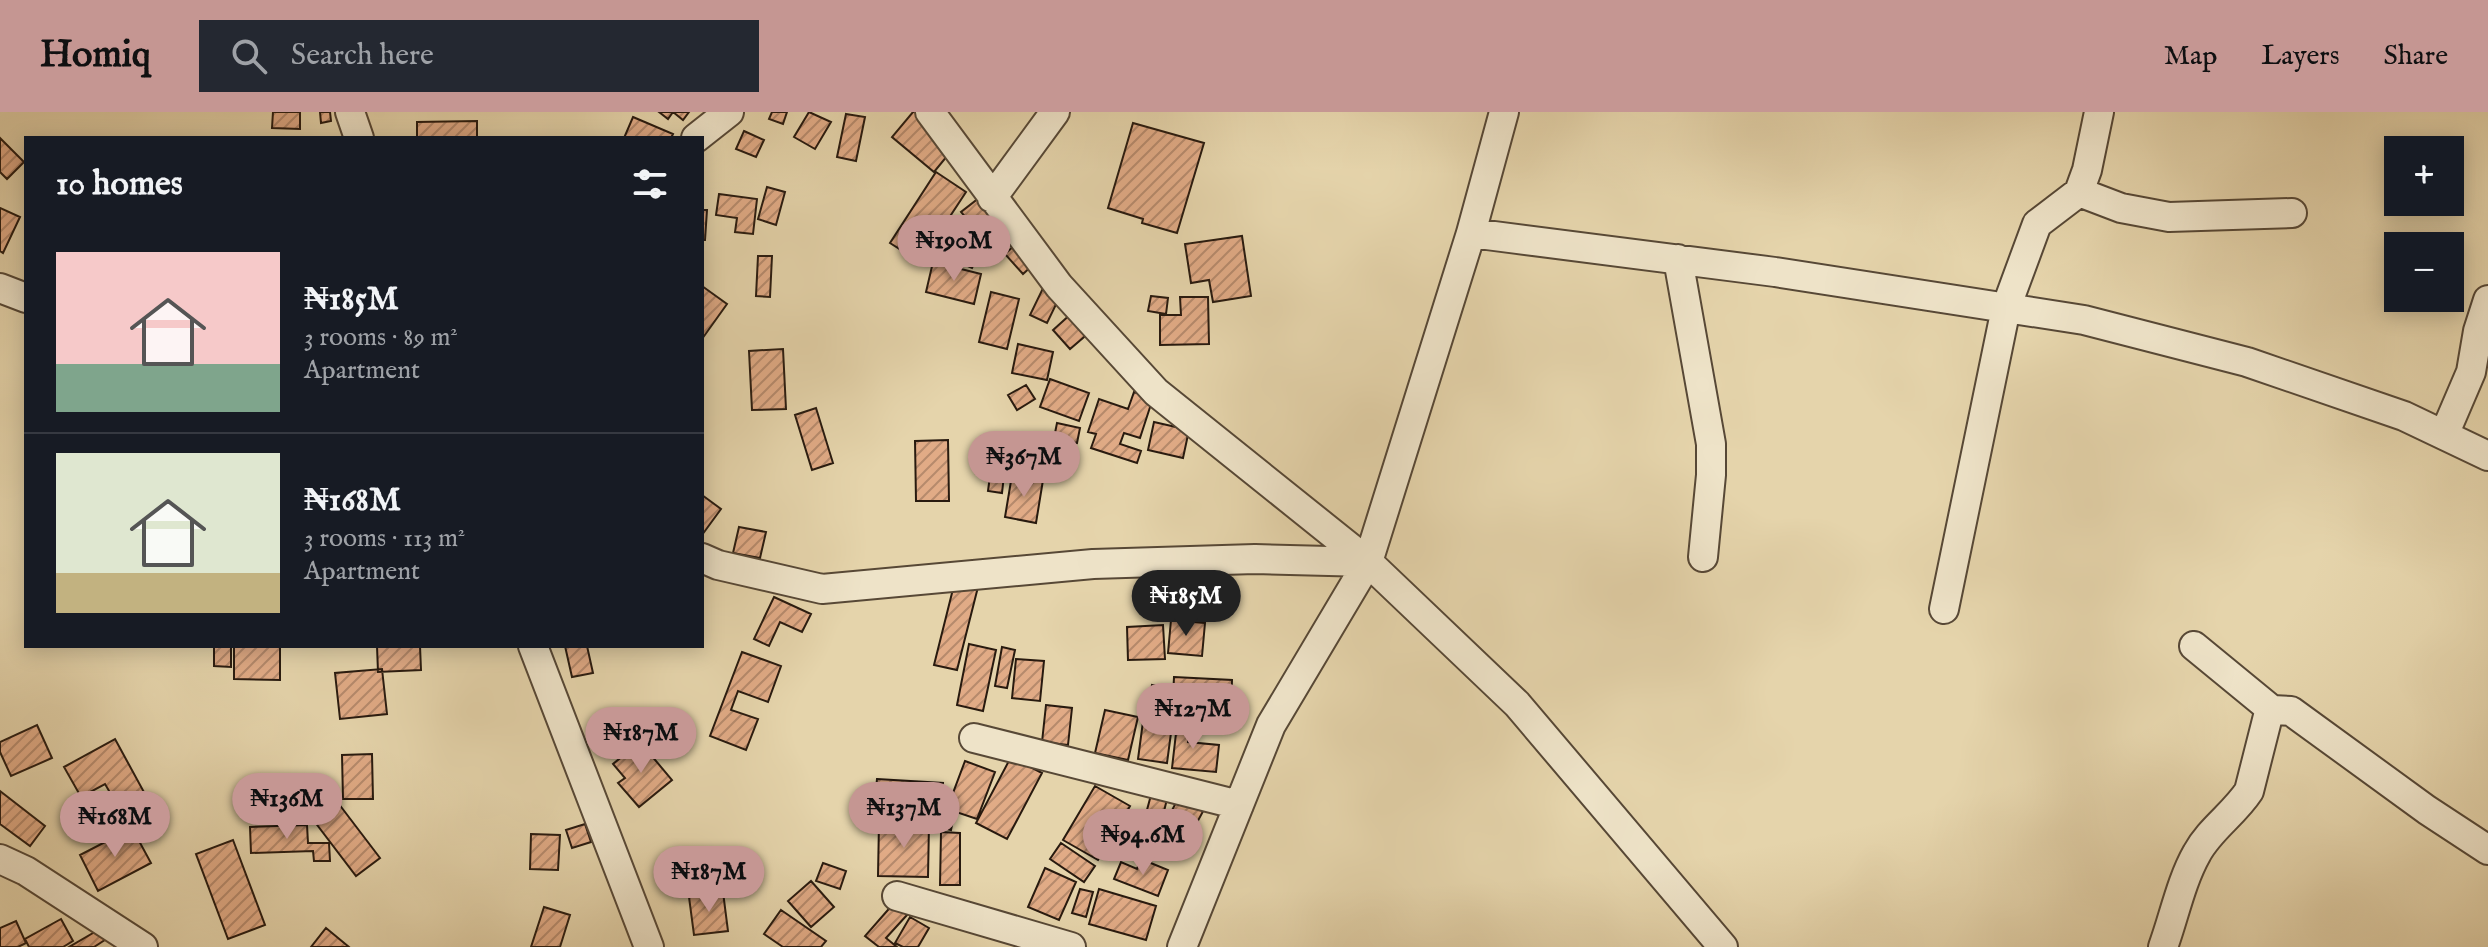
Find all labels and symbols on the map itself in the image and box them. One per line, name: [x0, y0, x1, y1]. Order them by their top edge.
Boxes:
pin: ₦190M: [898, 215, 1010, 283]
pin: ₦367M: [968, 431, 1080, 499]
pin: ₦185M: [1130, 570, 1242, 638]
pin: ₦127M: [1137, 683, 1249, 751]
pin: ₦187M: [585, 707, 697, 775]
pin: ₦136M: [231, 773, 343, 841]
pin: ₦137M: [848, 782, 960, 850]
pin: ₦168M: [59, 791, 171, 859]
pin: ₦94.6M: [1078, 809, 1208, 877]
pin: ₦187M: [653, 846, 765, 914]

